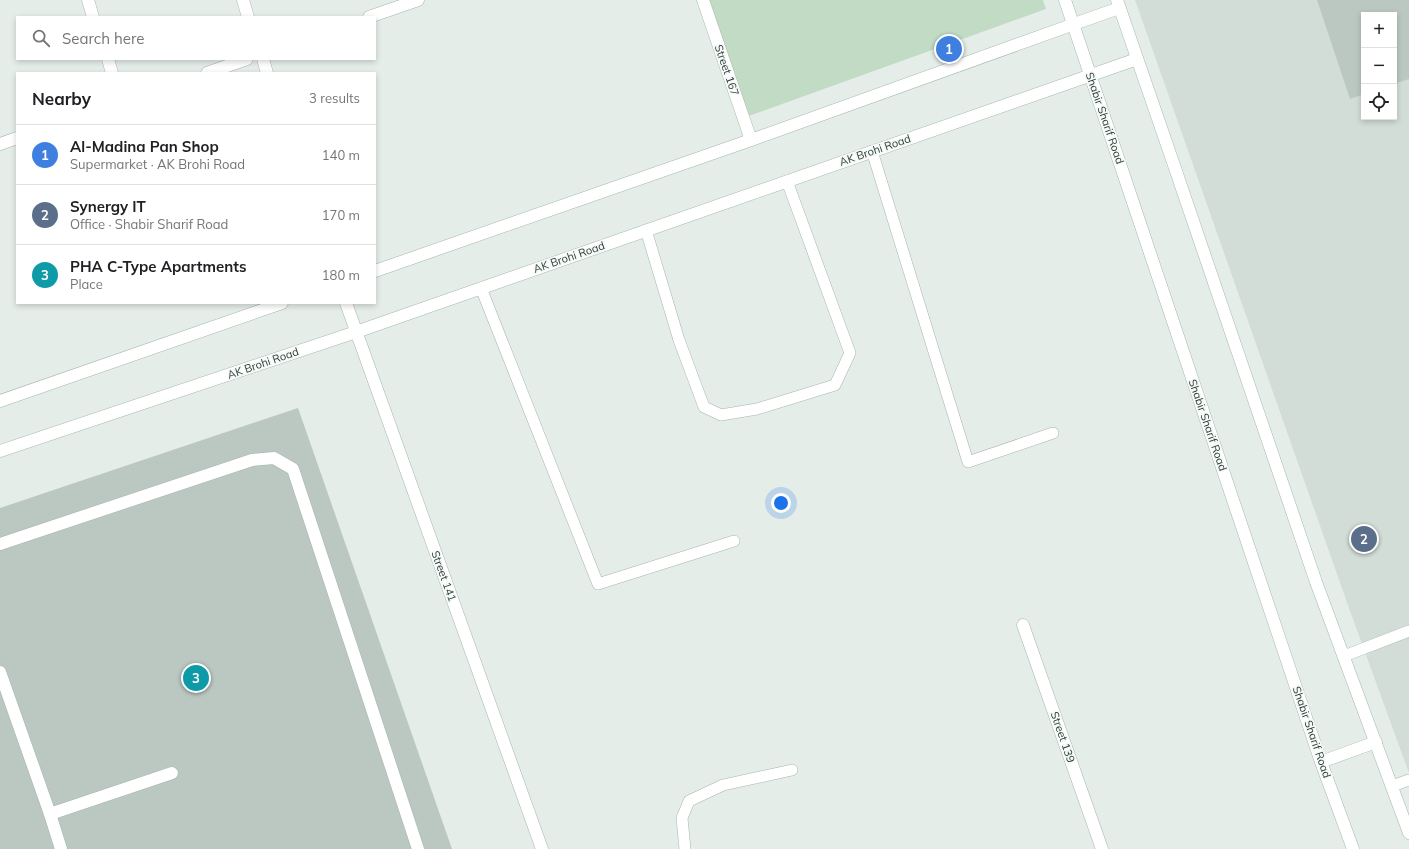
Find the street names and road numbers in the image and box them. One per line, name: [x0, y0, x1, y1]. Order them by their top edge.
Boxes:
street label: Street 167: [712, 43, 742, 97]
street label: Shabir Sharif Road: [1083, 70, 1127, 166]
street label: AK Brohi Road: [837, 131, 913, 169]
street label: AK Brohi Road: [531, 238, 607, 276]
street label: AK Brohi Road: [225, 344, 301, 382]
street label: Shabir Sharif Road: [1186, 377, 1230, 473]
street label: Street 141: [428, 549, 460, 603]
street label: Shabir Sharif Road: [1290, 684, 1334, 780]
street label: Street 139: [1048, 710, 1078, 764]

